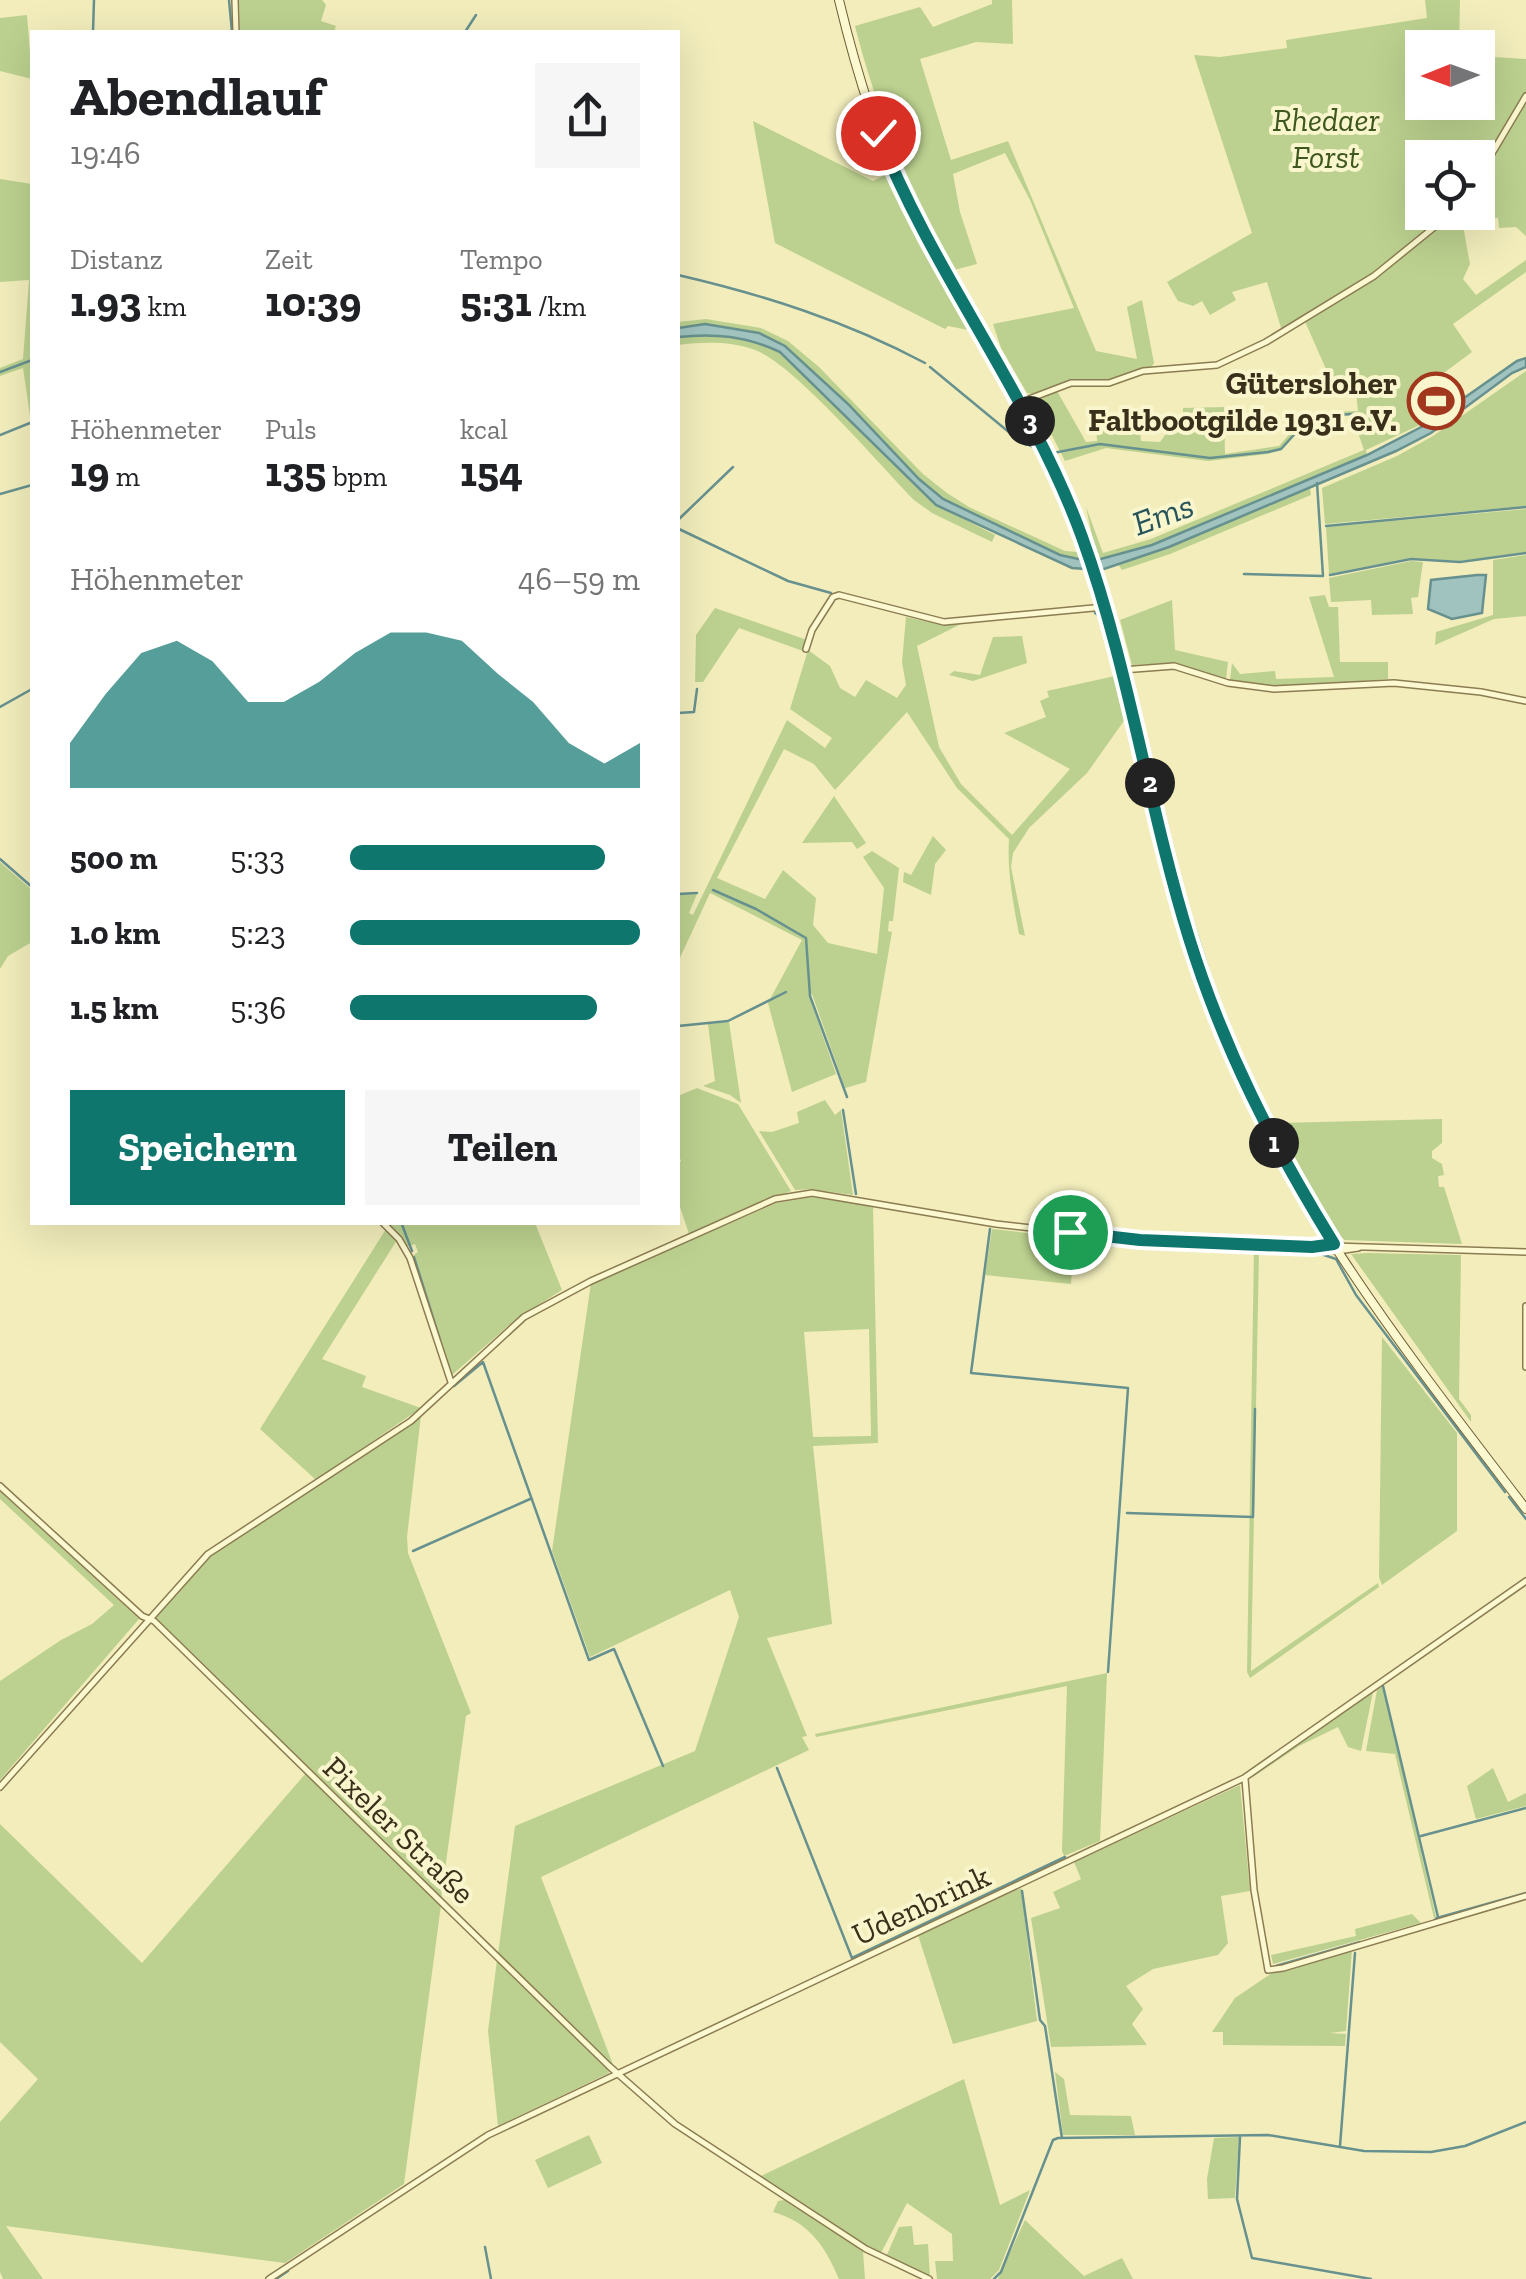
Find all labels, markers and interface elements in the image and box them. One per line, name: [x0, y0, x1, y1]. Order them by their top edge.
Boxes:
north arrow: [1405, 30, 1495, 120]
map controls: [1405, 30, 1495, 230]
text: Abendlauf: [70, 63, 323, 129]
button: share: [535, 63, 640, 168]
pin: [836, 91, 921, 176]
park label: Rhedaer Forst: [1273, 101, 1380, 176]
icon: check: [851, 106, 906, 161]
text: 19:46: [70, 134, 141, 172]
button: locate: [1405, 140, 1495, 230]
text: Distanz: [70, 243, 163, 276]
text: Zeit: [265, 243, 313, 276]
text: Tempo: [460, 243, 543, 276]
text: 1.93: [70, 276, 141, 327]
text: 10:39: [265, 276, 361, 327]
text: 5:31: [460, 276, 532, 327]
text: km: [141, 290, 187, 323]
text: /km: [532, 290, 586, 323]
place label: Gütersloher Faltbootgilde 1931 e.V.: [1088, 364, 1397, 439]
sports icon: Gütersloher Faltbootgilde 1931 e.V.: [1406, 371, 1466, 431]
pin: 3: [1005, 396, 1055, 446]
text: 3: [1023, 404, 1037, 437]
text: Höhenmeter: [70, 413, 222, 446]
text: Puls: [265, 413, 317, 446]
text: kcal: [460, 413, 508, 446]
text: 19: [70, 446, 109, 497]
text: 135: [265, 446, 326, 497]
text: 154: [460, 446, 523, 497]
text: m: [109, 460, 140, 493]
text: bpm: [326, 460, 387, 493]
water label: Ems: [1127, 484, 1199, 544]
text: Höhenmeter: [70, 560, 244, 598]
text: 46–59 m: [518, 560, 640, 598]
pin: 2: [1125, 758, 1175, 808]
text: 2: [1142, 766, 1158, 799]
text: 500 m: [70, 839, 158, 877]
text: 5:33: [230, 839, 285, 877]
text: 1.0 km: [70, 914, 160, 952]
text: 5:23: [230, 914, 286, 952]
text: 1.5 km: [70, 989, 159, 1027]
text: 5:36: [230, 989, 286, 1027]
button: Speichern: [70, 1090, 345, 1205]
button: Teilen: [365, 1090, 640, 1205]
pin: 1: [1249, 1118, 1299, 1168]
text: 1: [1268, 1126, 1280, 1159]
pin: [1028, 1190, 1113, 1275]
icon: arrive: [1043, 1205, 1098, 1260]
street label: Pixeler Straße: [315, 1748, 483, 1912]
street label: Udenbrink: [846, 1856, 996, 1953]

